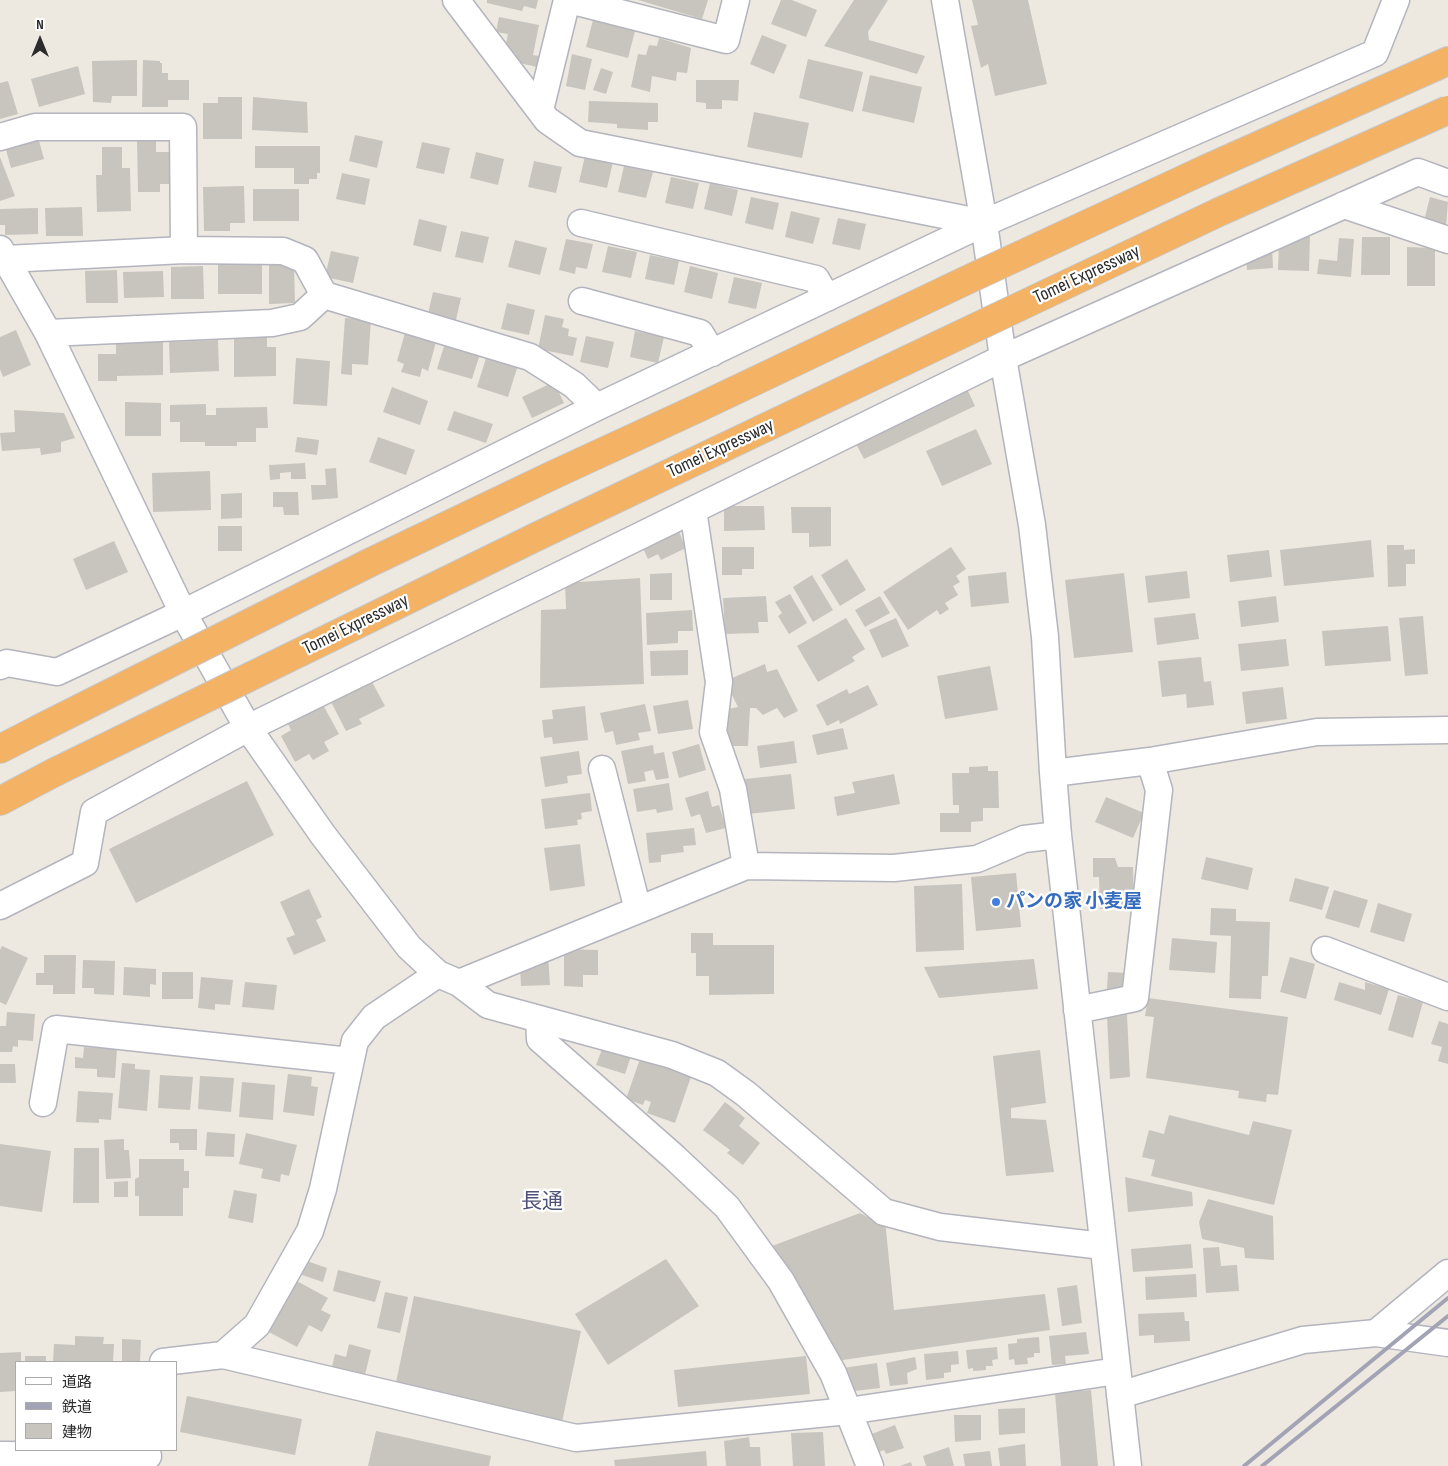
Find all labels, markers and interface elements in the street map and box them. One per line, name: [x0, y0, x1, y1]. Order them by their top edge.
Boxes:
north arrow: [15, 15, 65, 65]
text: N: [36, 16, 44, 33]
street label: Tomei Expressway: [1030, 240, 1144, 310]
street label: Tomei Expressway: [664, 414, 778, 484]
street label: Tomei Expressway: [299, 590, 413, 660]
place label: パンの家 小麦屋: [1006, 891, 1142, 913]
marker: パンの家 小麦屋: [990, 896, 1002, 908]
district label: 長通: [521, 1190, 563, 1216]
legend: [15, 1361, 178, 1451]
text: 道路: [62, 1373, 92, 1392]
text: 鉄道: [62, 1398, 92, 1417]
text: 建物: [62, 1423, 92, 1442]

